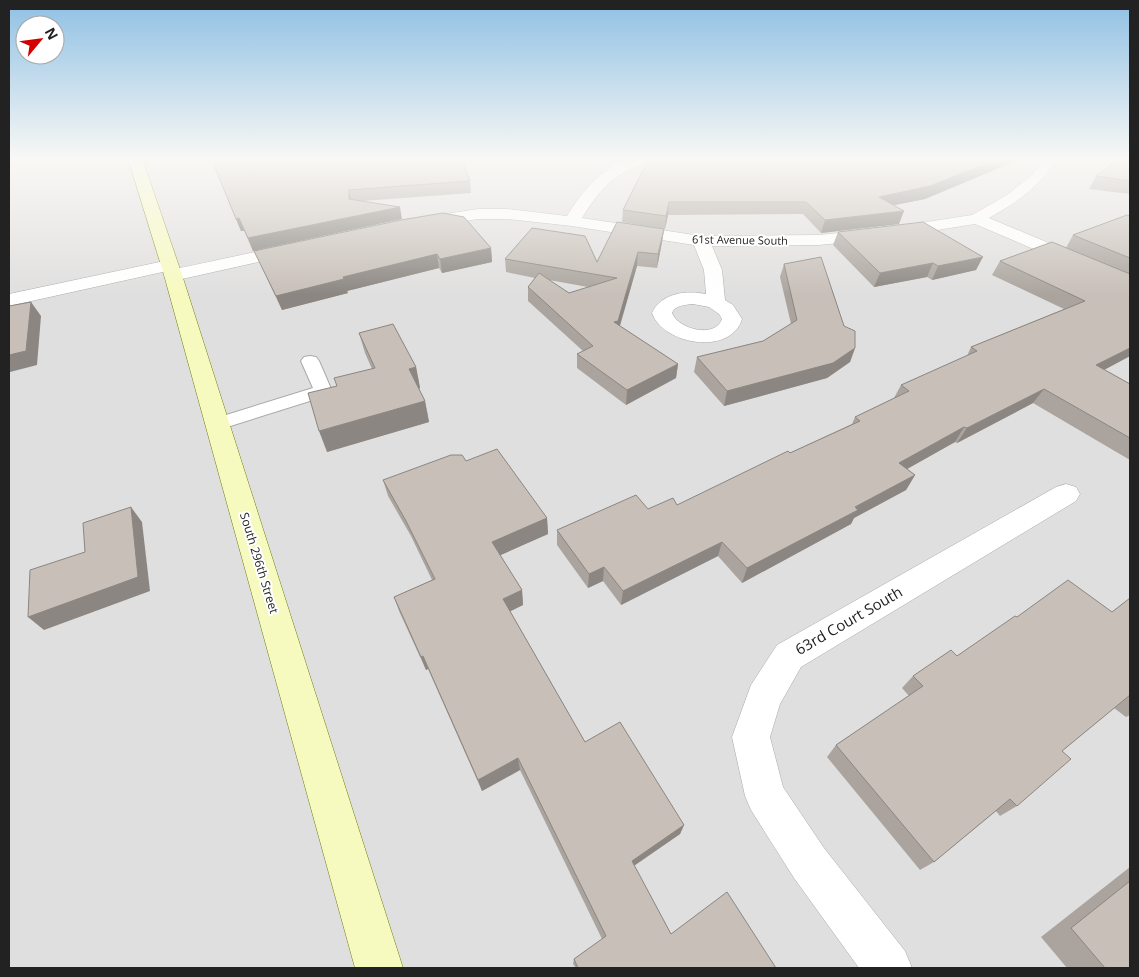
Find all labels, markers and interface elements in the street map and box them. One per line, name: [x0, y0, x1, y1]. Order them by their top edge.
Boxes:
north arrow: [15, 15, 65, 65]
text: N: [41, 24, 63, 43]
street label: 61st Avenue South: [692, 231, 788, 248]
street label: South 296th Street: [236, 510, 283, 615]
street label: 63rd Court South: [791, 581, 906, 659]

